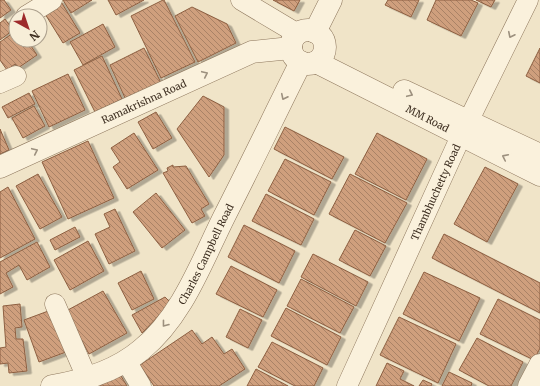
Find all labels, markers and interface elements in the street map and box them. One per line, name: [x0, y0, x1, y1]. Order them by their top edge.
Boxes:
north arrow: [8, 8, 48, 48]
text: N: [26, 28, 42, 44]
one-way arrow: [508, 31, 516, 38]
one-way arrow: [200, 71, 208, 79]
street label: Ramakrishna Road: [99, 76, 188, 126]
one-way arrow: [405, 89, 413, 97]
one-way arrow: [281, 93, 288, 101]
street label: MM Road: [404, 102, 451, 135]
street label: Thambhuchetty Road: [408, 142, 463, 242]
one-way arrow: [31, 148, 39, 156]
one-way arrow: [502, 155, 509, 162]
street label: Charles Campbell Road: [175, 202, 236, 307]
one-way arrow: [163, 320, 170, 327]

